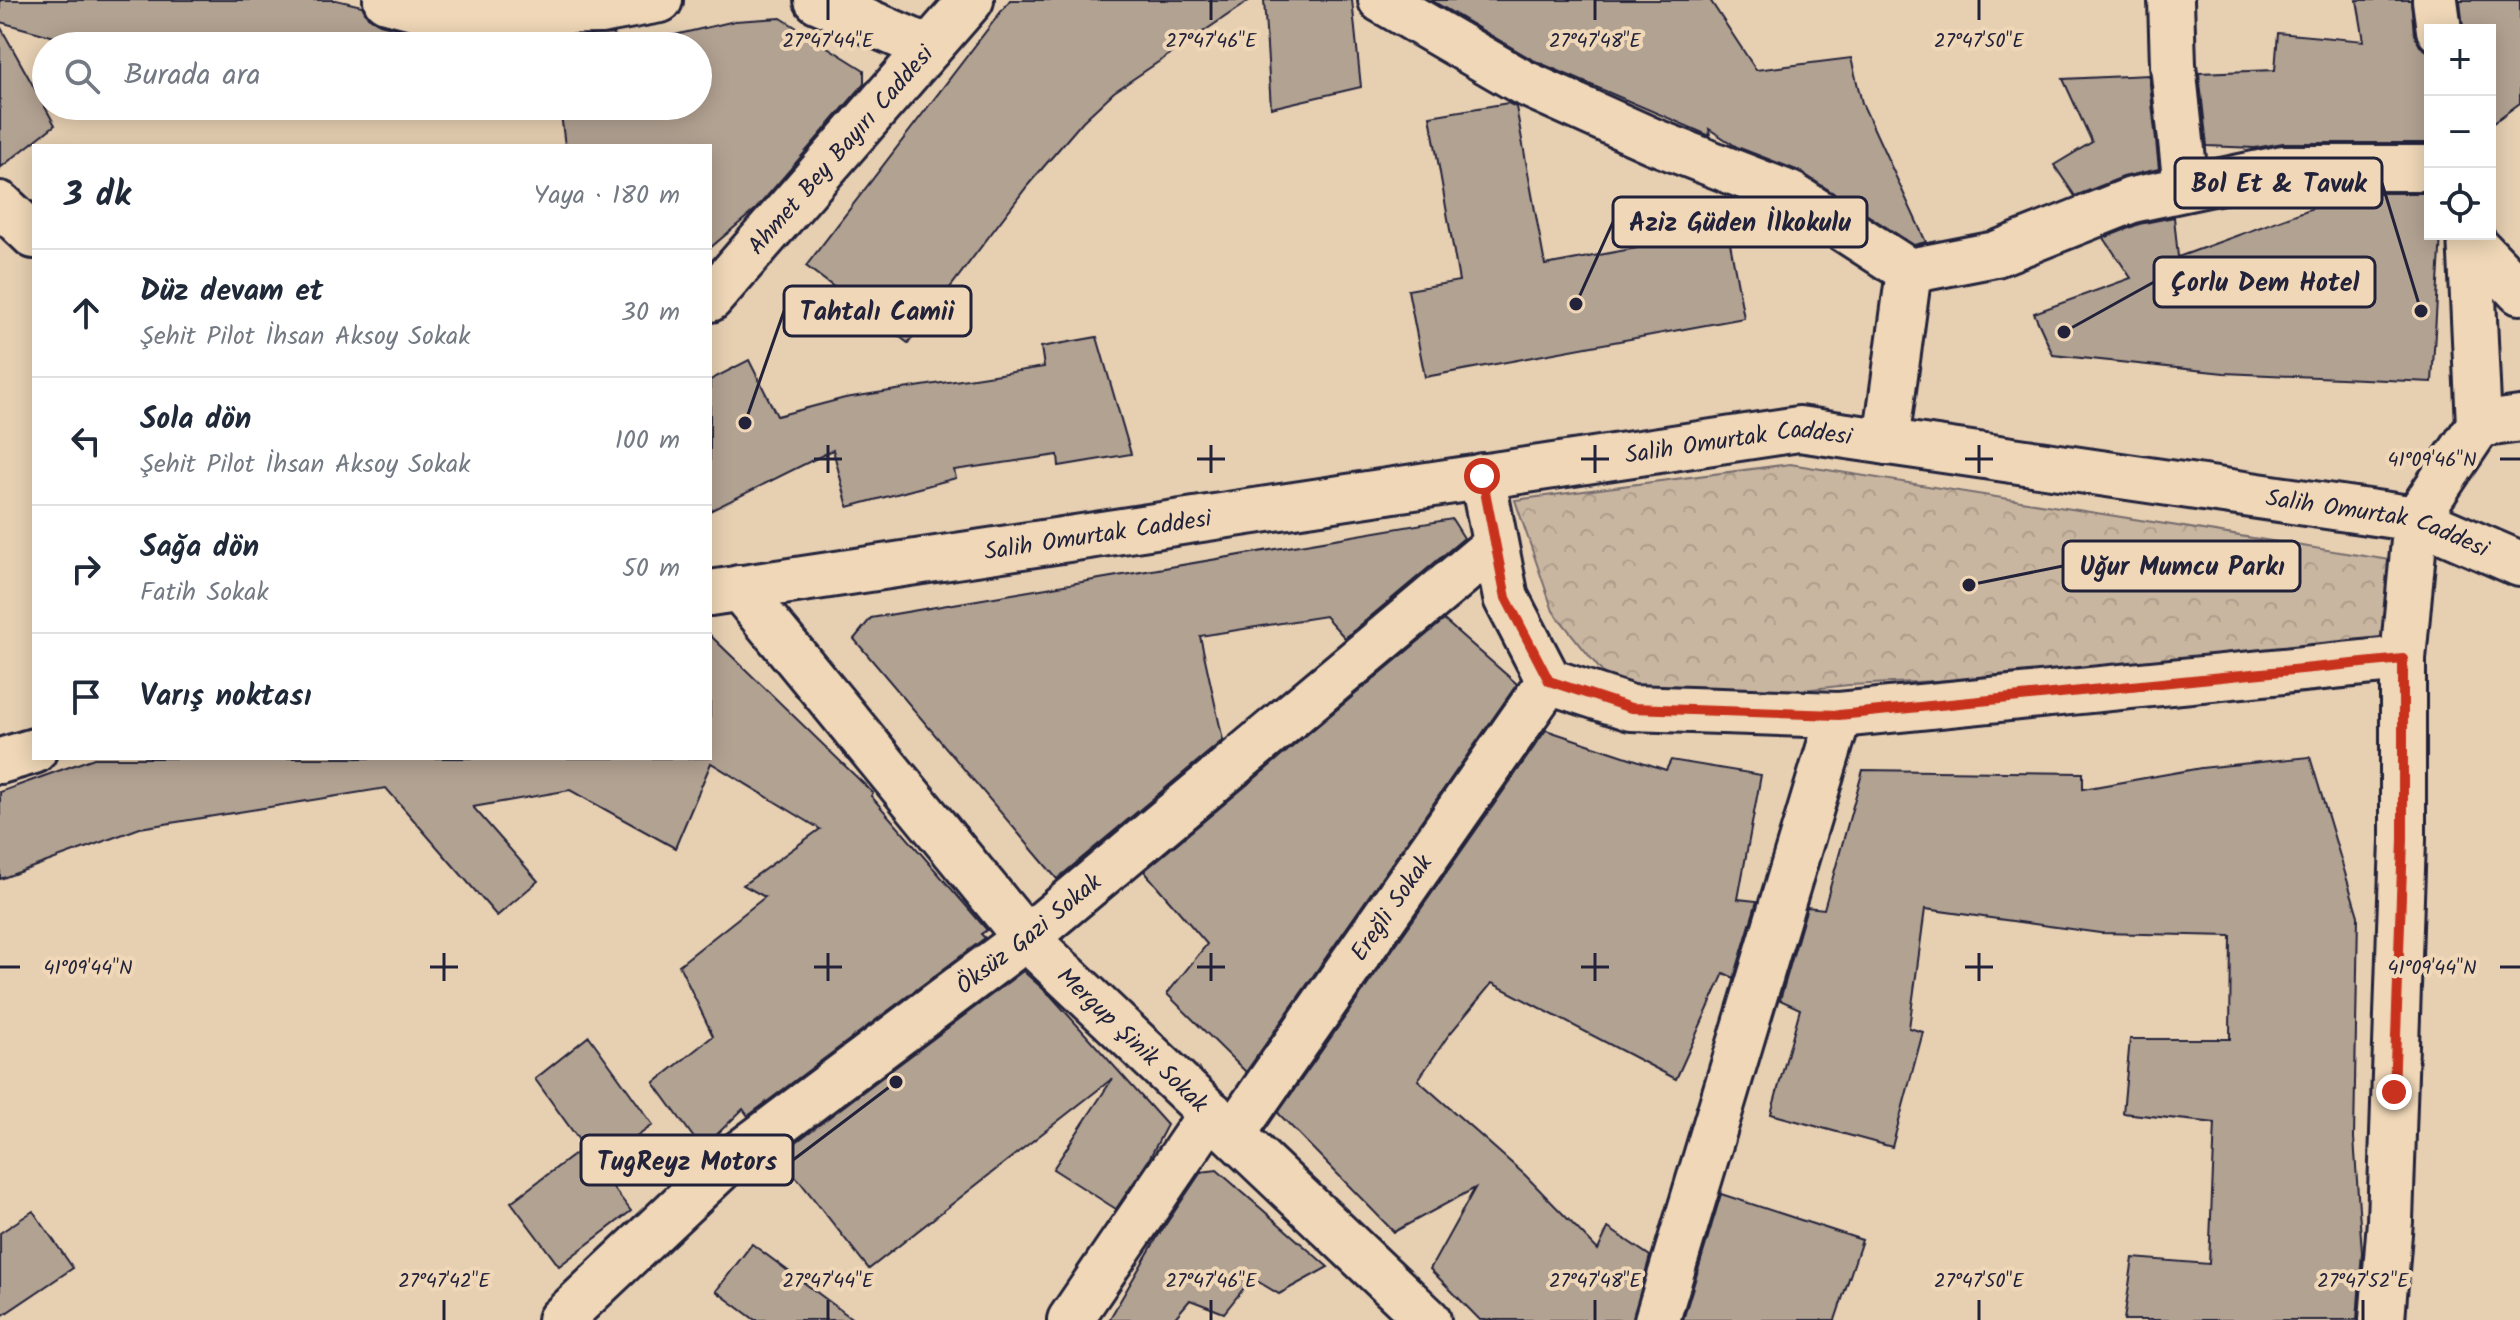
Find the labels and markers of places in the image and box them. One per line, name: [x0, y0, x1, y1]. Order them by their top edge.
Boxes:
callout: Bol Et & Tavuk: [2175, 158, 2382, 208]
callout: Aziz Güden İlkokulu: [1613, 197, 1867, 247]
callout: Çorlu Dem Hotel: [2154, 257, 2375, 307]
callout: Tahtalı Camii: [784, 286, 971, 336]
callout: Uğur Mumcu Parkı: [2063, 541, 2300, 591]
callout: TugReyz Motors: [581, 1135, 793, 1185]

